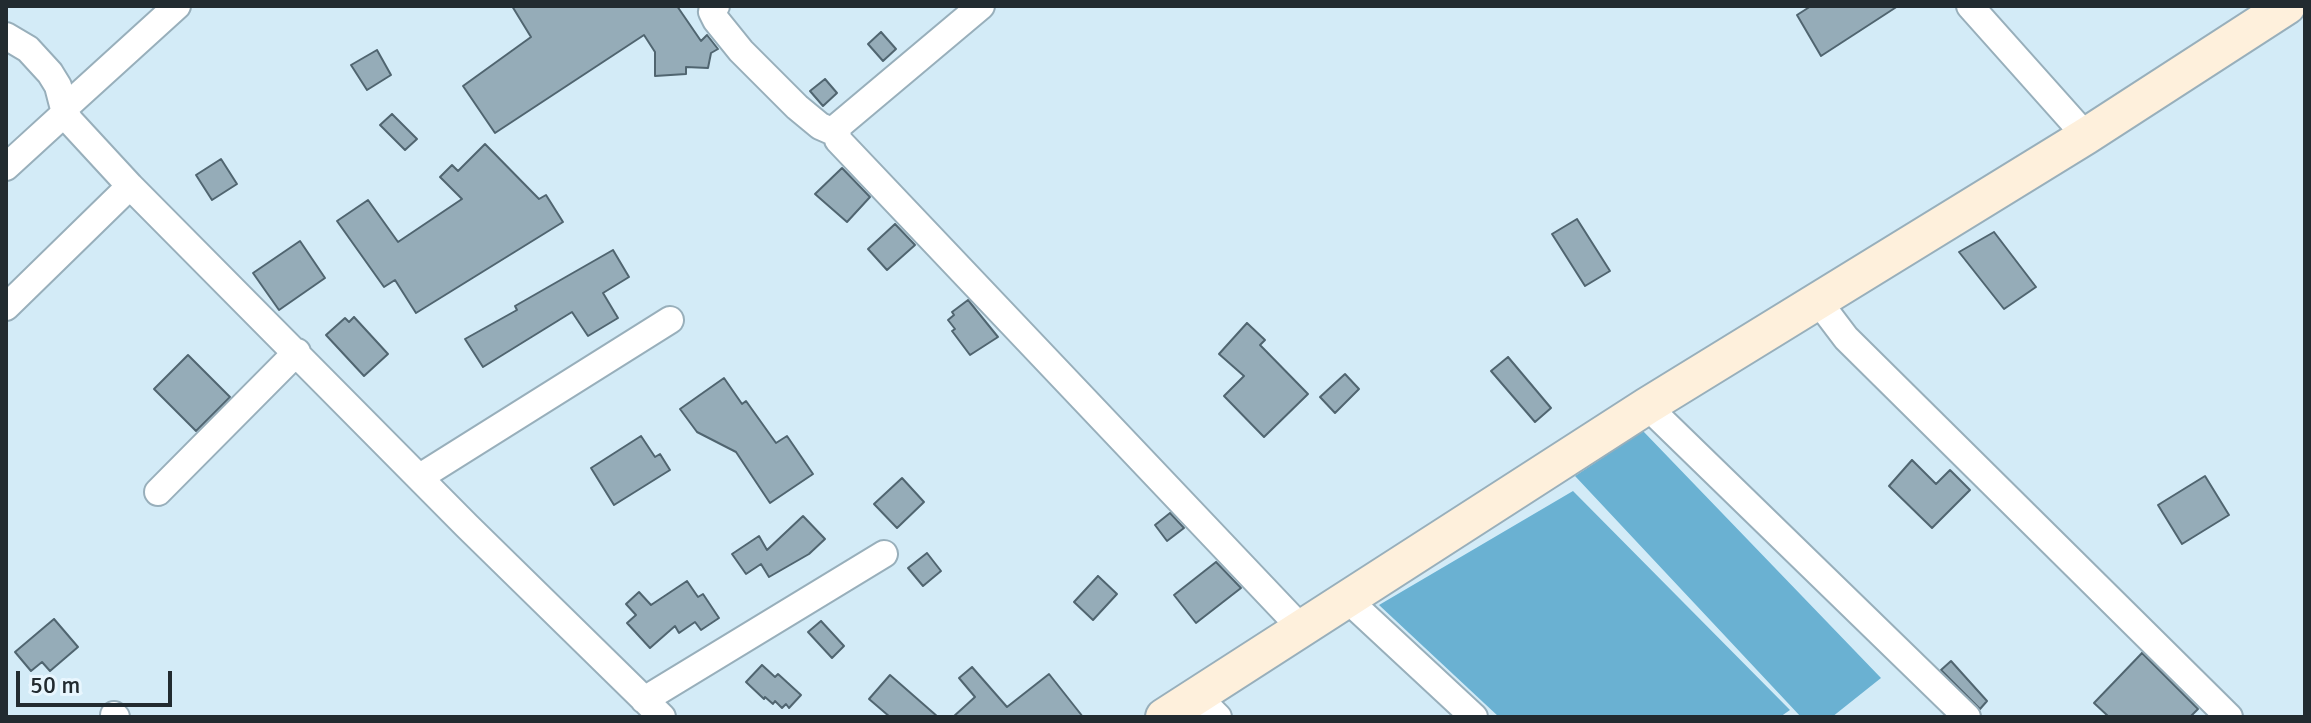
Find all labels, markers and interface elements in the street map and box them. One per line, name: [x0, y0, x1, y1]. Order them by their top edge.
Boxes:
scale bar: [20, 655, 176, 705]
text: 50 m: [30, 670, 80, 700]

